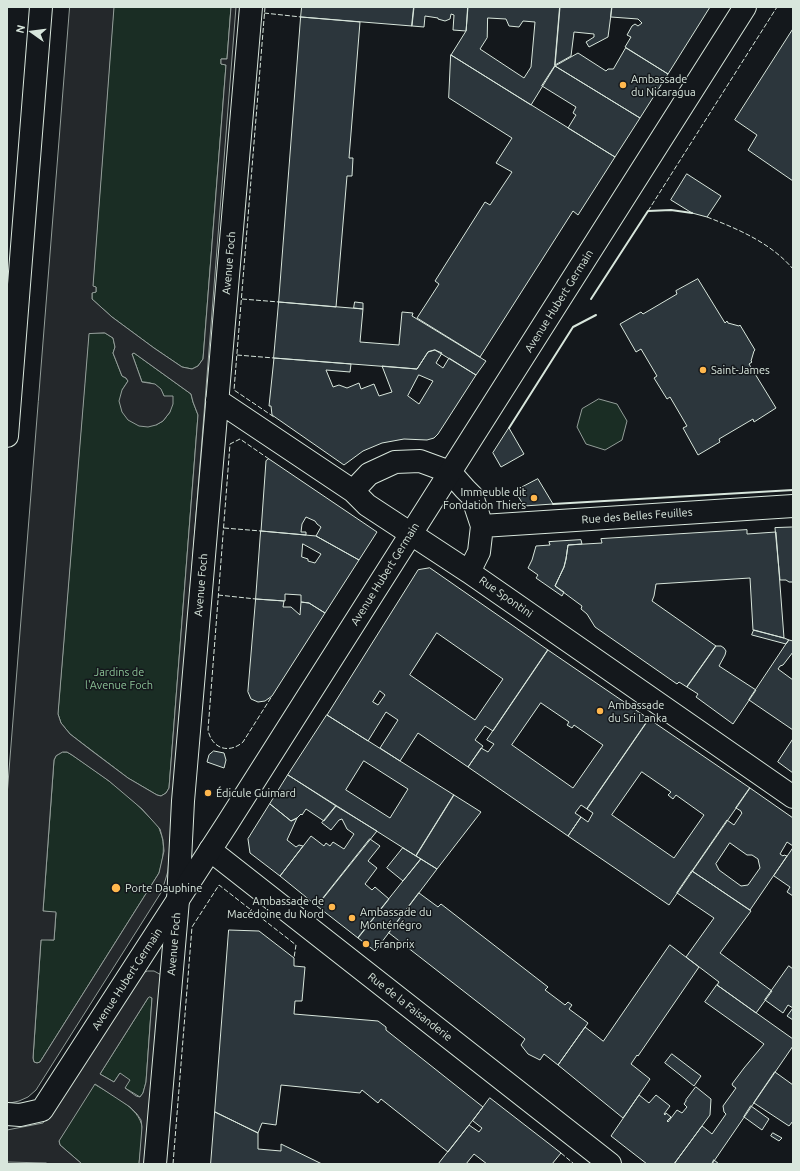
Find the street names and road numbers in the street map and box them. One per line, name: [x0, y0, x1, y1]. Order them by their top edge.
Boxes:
street label: Avenue Foch: [220, 231, 238, 295]
street label: Avenue Hubert Germain: [522, 247, 596, 355]
street label: Rue des Belles Feuilles: [581, 506, 693, 526]
street label: Avenue Hubert Germain: [348, 520, 422, 628]
street label: Avenue Foch: [192, 553, 210, 617]
street label: Rue Spontini: [477, 574, 535, 620]
street label: Avenue Foch: [165, 912, 183, 976]
street label: Avenue Hubert Germain: [89, 926, 165, 1032]
street label: Rue de la Faisanderie: [365, 970, 455, 1044]

